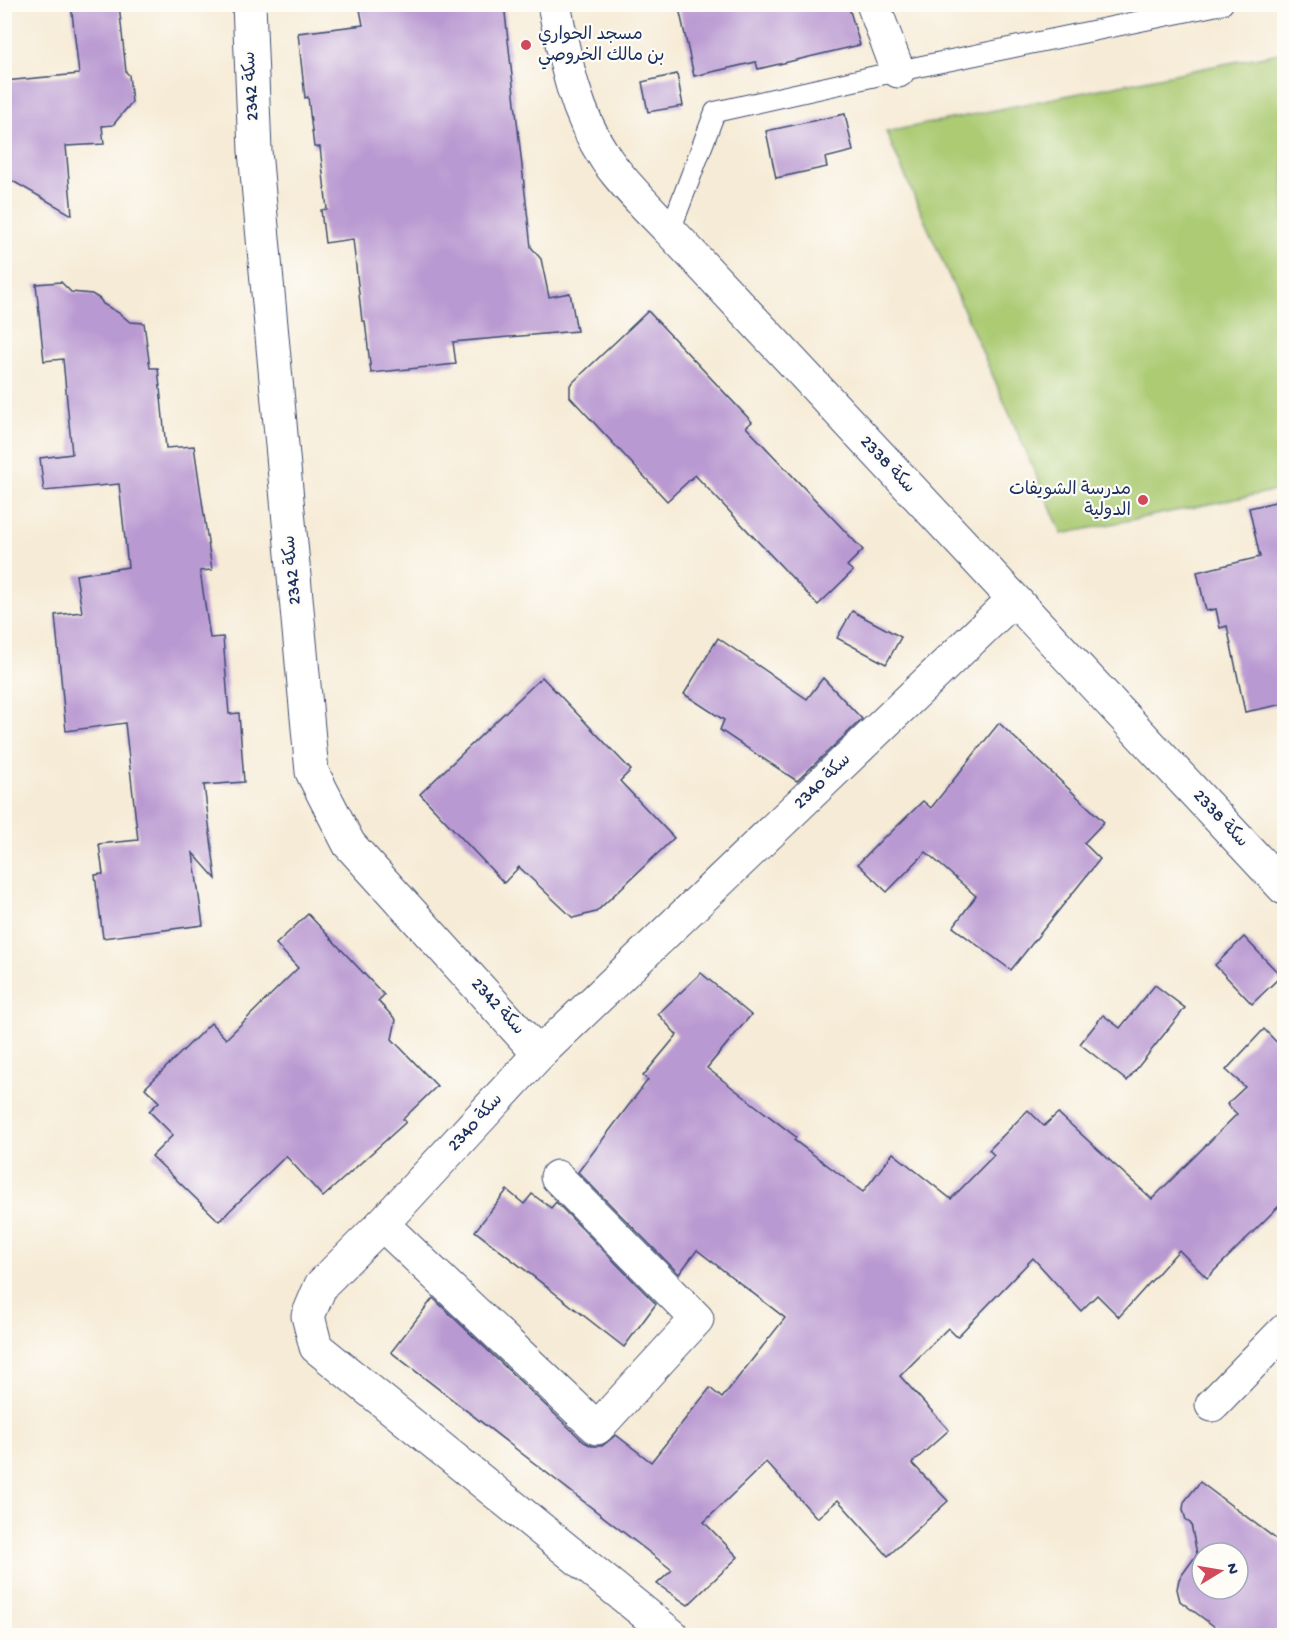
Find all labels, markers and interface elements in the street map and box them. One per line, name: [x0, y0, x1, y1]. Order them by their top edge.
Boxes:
place label: مسجد الحواري بن مالك الخروصي: [538, 25, 665, 70]
marker: مسجد الحواري بن مالك الخروصي: [519, 38, 533, 52]
street label: سكة 2342: [240, 51, 264, 121]
street label: سكة 2338: [855, 432, 919, 498]
place label: مدرسة الشويفات الدولية: [1009, 480, 1131, 522]
marker: مدرسة الشويفات الدولية: [1136, 493, 1150, 507]
street label: سكة 2342: [279, 534, 307, 606]
street label: سكة 2340: [790, 750, 856, 814]
street label: سكة 2338: [1188, 786, 1252, 852]
street label: سكة 2342: [466, 974, 528, 1040]
street label: سكة 2340: [444, 1090, 508, 1156]
north arrow: [1190, 1541, 1250, 1601]
text: N: [1221, 1562, 1242, 1576]

